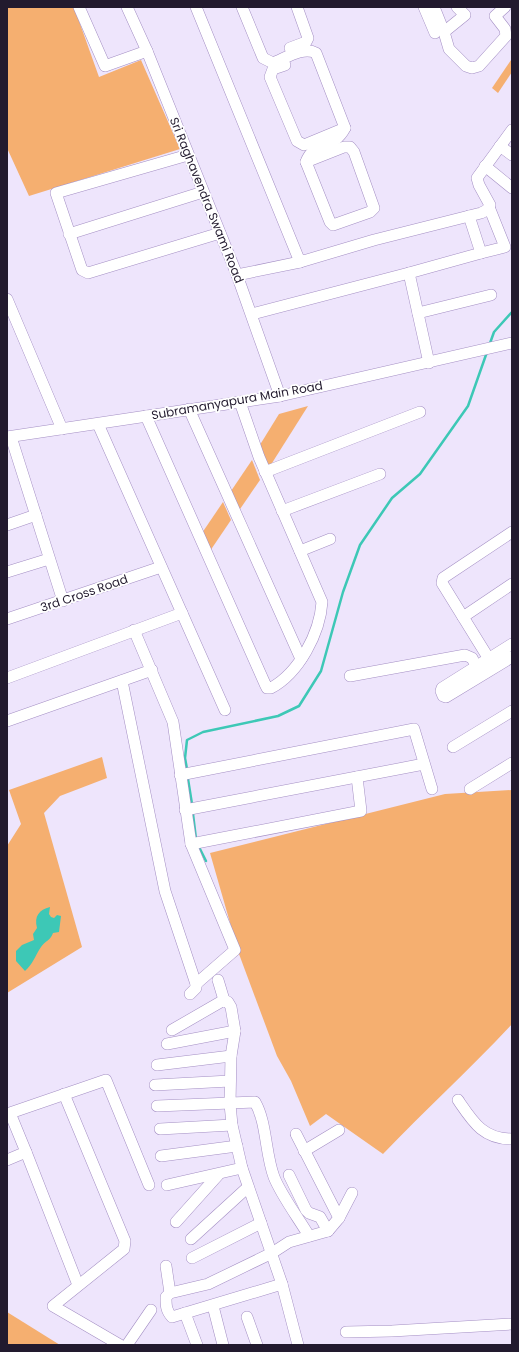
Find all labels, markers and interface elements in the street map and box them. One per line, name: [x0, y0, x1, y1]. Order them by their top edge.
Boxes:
street label: Sri Raghavendra Swami Road: [166, 115, 248, 285]
street label: Subramanyapura Main Road: [150, 377, 324, 423]
street label: 3rd Cross Road: [38, 570, 130, 616]

